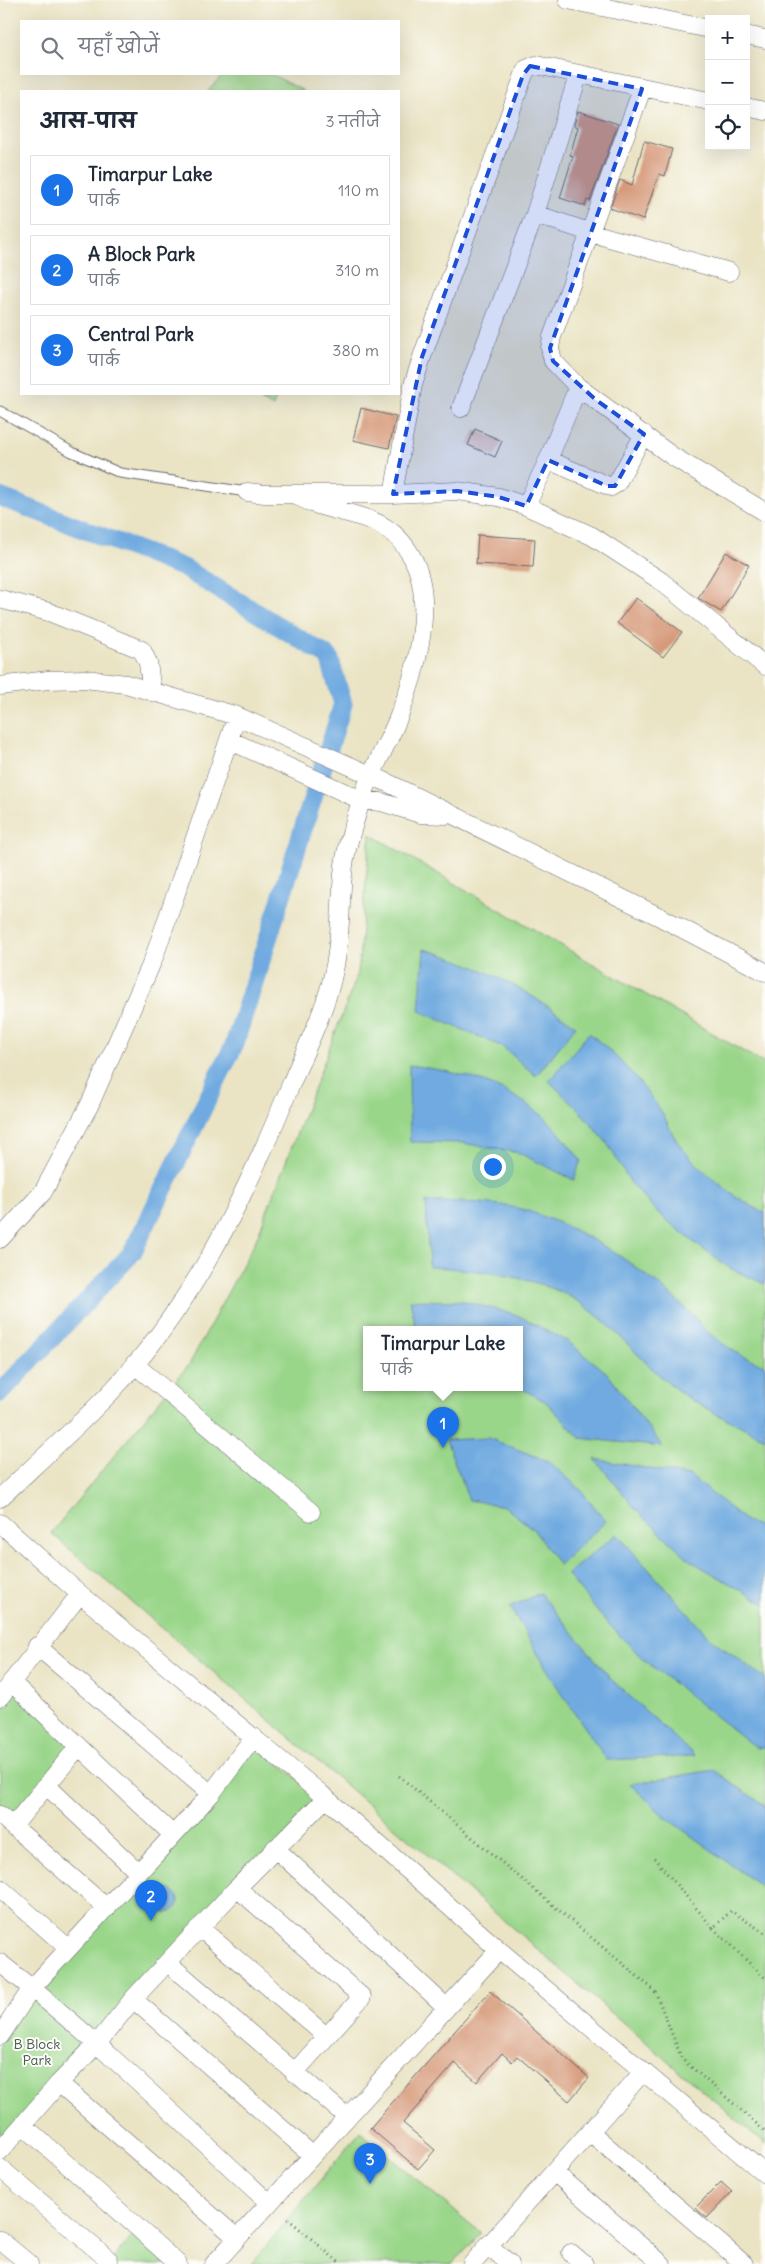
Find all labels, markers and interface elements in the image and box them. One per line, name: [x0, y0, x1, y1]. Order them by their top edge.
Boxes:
map controls: [705, 15, 750, 150]
button: +: [705, 15, 750, 60]
search box: [20, 20, 400, 75]
icon: search: [38, 34, 66, 62]
text: यहाँ खोजें: [78, 34, 159, 58]
button: −: [705, 60, 750, 105]
button: locate: [705, 105, 750, 150]
text: आस-पास: [40, 107, 137, 134]
text: 3 नतीजे: [326, 111, 380, 131]
text: Timarpur Lake: [88, 162, 213, 186]
text: 1: [54, 180, 60, 200]
text: 110 m: [338, 180, 379, 200]
text: पार्क: [88, 190, 119, 210]
text: A Block Park: [88, 242, 195, 266]
text: 2: [53, 260, 61, 280]
text: 310 m: [335, 260, 379, 280]
text: पार्क: [88, 270, 119, 290]
text: Central Park: [88, 322, 194, 346]
text: 3: [52, 340, 62, 360]
text: 380 m: [332, 340, 379, 360]
text: पार्क: [88, 350, 119, 370]
your location: [480, 1154, 506, 1180]
popup: [363, 1326, 523, 1391]
text: Timarpur Lake: [381, 1331, 505, 1355]
text: पार्क: [381, 1359, 412, 1379]
pin: 1: [427, 1407, 459, 1448]
pin: 2: [135, 1880, 167, 1921]
park label: B Block Park: [14, 2035, 60, 2069]
pin: 3: [354, 2143, 386, 2184]

